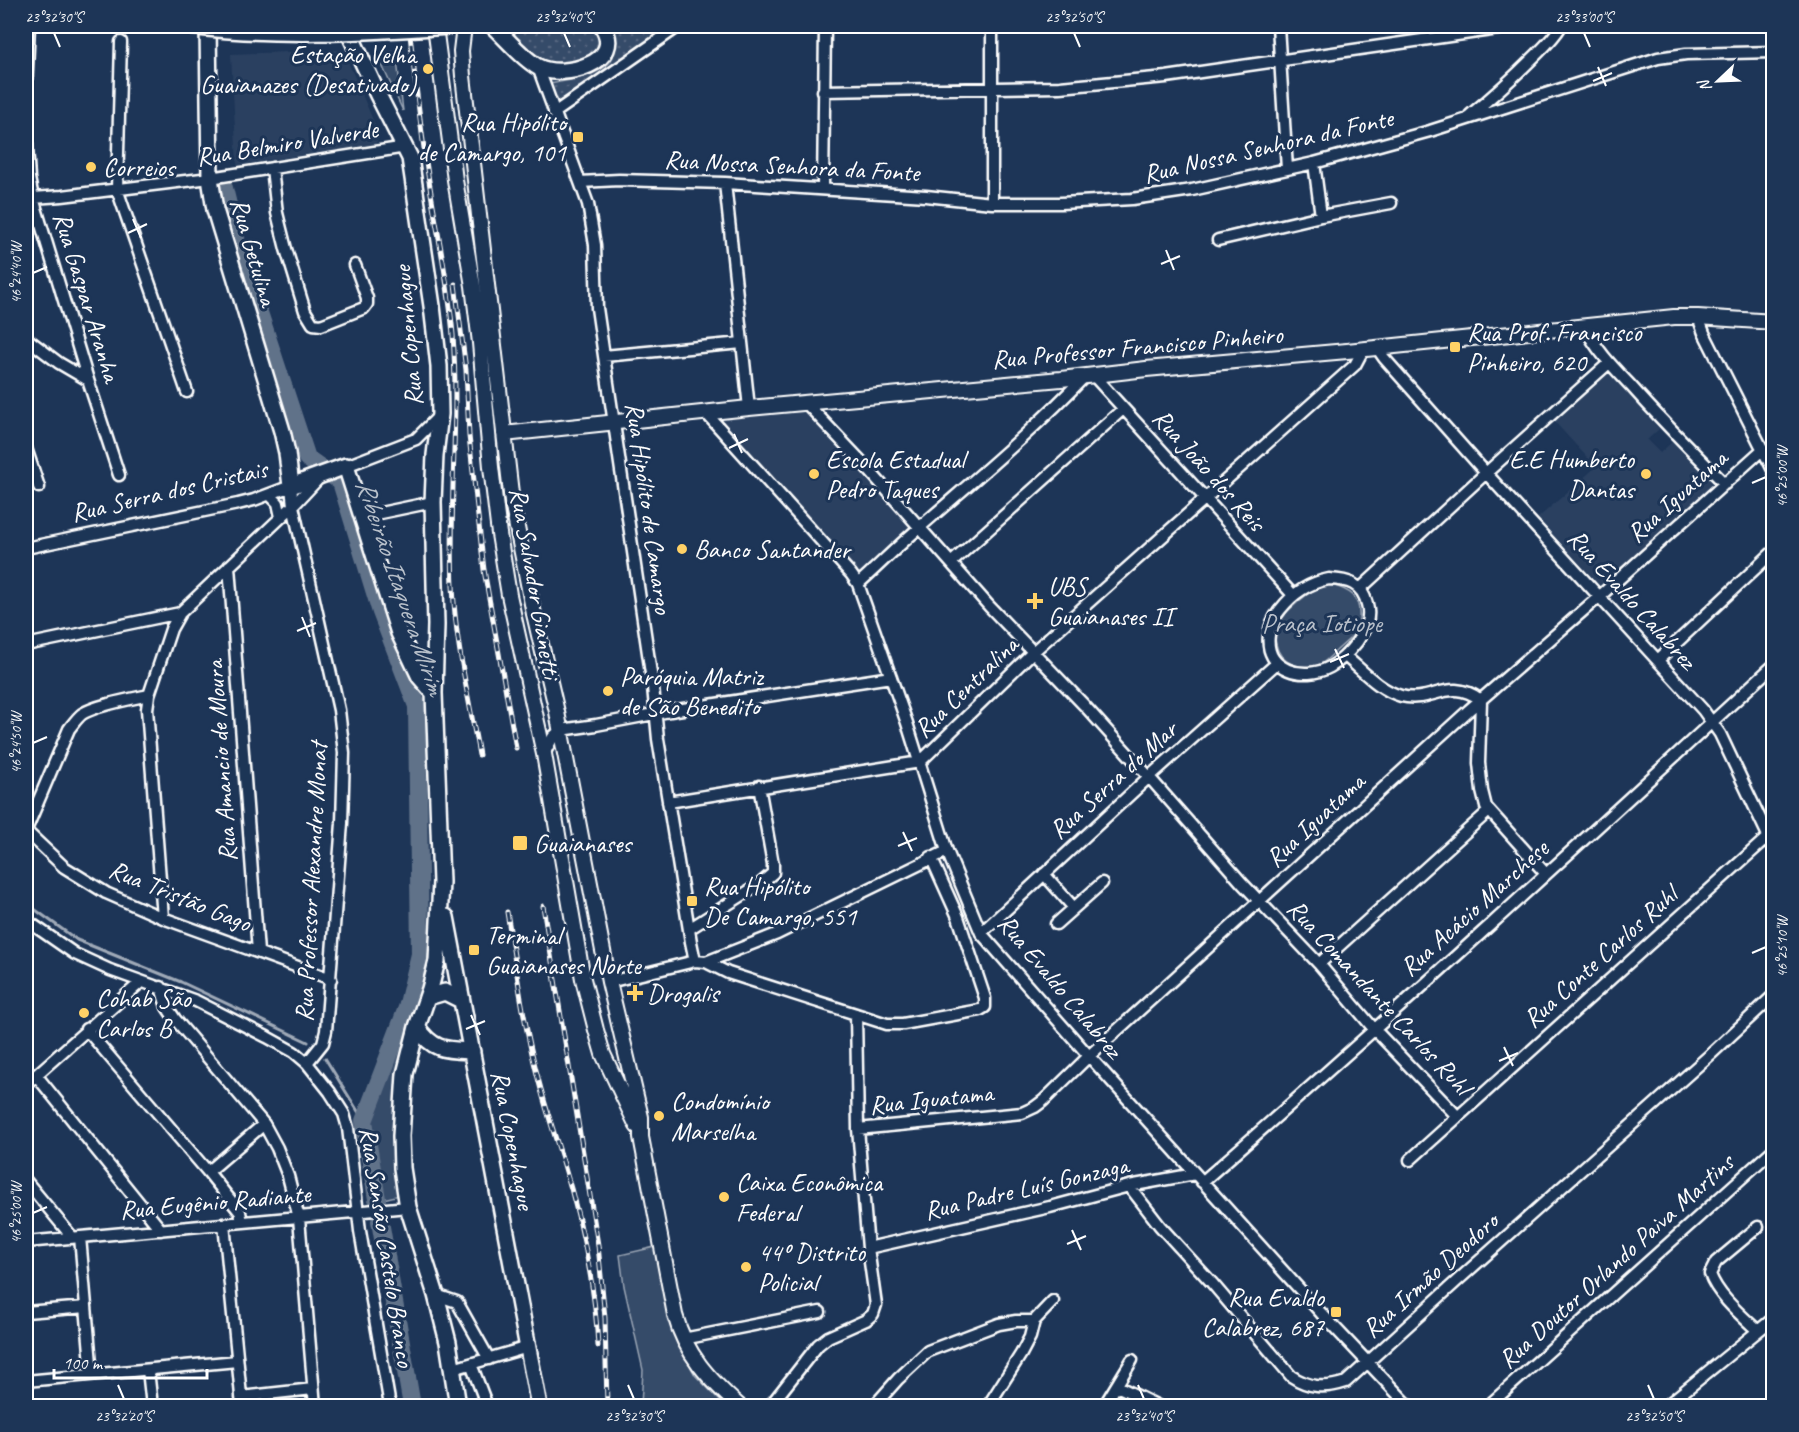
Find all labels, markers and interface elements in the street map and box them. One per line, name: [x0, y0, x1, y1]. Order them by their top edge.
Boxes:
text: 23°32'30"S: [25, 8, 85, 27]
text: 23°32'40"S: [535, 8, 595, 27]
text: 23°32'50"S: [1045, 8, 1105, 27]
text: 23°33'00"S: [1555, 8, 1615, 27]
place label: Estação Velha Guaianazes (Desativado): [200, 38, 418, 101]
north arrow: [1688, 51, 1748, 111]
marker: Estação Velha Guaianazes (Desativado): [421, 62, 435, 76]
text: N: [1693, 75, 1716, 95]
street label: Rua Nossa Senhora da Fonte: [1140, 101, 1399, 191]
place label: Rua Hipólito de Camargo, 101: [417, 106, 569, 169]
street label: Rua Belmiro Valverde: [194, 112, 382, 174]
marker: Rua Hipólito de Camargo, 101: [571, 130, 585, 144]
street label: Rua Nossa Senhora da Fonte: [664, 143, 923, 189]
place label: Correios: [103, 151, 177, 184]
marker: Correios: [84, 160, 98, 174]
street label: Rua Getulina: [223, 194, 286, 312]
street label: Rua Gaspar Aranha: [46, 208, 129, 388]
text: 46°24'40"W: [7, 239, 26, 303]
street label: Rua Copenhague: [385, 262, 431, 408]
place label: Rua Prof. Francisco Pinheiro, 620: [1467, 316, 1643, 379]
street label: Rua Professor Francisco Pinheiro: [990, 318, 1286, 376]
marker: Rua Prof. Francisco Pinheiro, 620: [1448, 340, 1462, 354]
street label: Rua Hipólito de Camargo: [618, 400, 680, 617]
street label: Rua João dos Reis: [1145, 402, 1274, 540]
street label: Rua Iguatama: [1620, 441, 1736, 550]
place label: Escola Estadual Pedro Taques: [826, 443, 969, 506]
place label: E.E Humberto Dantas: [1509, 443, 1636, 506]
text: 46°25'00"W: [1773, 443, 1792, 507]
street label: Rua Serra dos Cristais: [68, 452, 273, 530]
marker: Escola Estadual Pedro Taques: [807, 467, 821, 481]
marker: E.E Humberto Dantas: [1639, 467, 1653, 481]
water label: Ribeirão Itaquera Mirim: [348, 475, 455, 701]
street label: Rua Salvador Gianetti: [502, 485, 569, 684]
street label: Rua Evaldo Calabrez: [1560, 522, 1705, 678]
place label: Banco Santander: [694, 533, 853, 566]
marker: Banco Santander: [675, 542, 689, 556]
place label: UBS Guaianases II: [1048, 570, 1178, 633]
marker: UBS Guaianases II: [1026, 592, 1044, 610]
park label: Praça Iotiope: [1262, 607, 1384, 640]
street label: Rua Centralina: [907, 627, 1027, 745]
street label: Rua Amancio de Moura: [197, 657, 245, 863]
place label: Paróquia Matriz de São Benedito: [620, 660, 765, 723]
marker: Paróquia Matriz de São Benedito: [601, 684, 615, 698]
text: 46°24'50"W: [7, 709, 26, 773]
street label: Rua Serra do Mar: [1042, 712, 1186, 846]
street label: Rua Professor Alexandre Monat: [287, 738, 335, 1023]
street label: Rua Iguatama: [1258, 764, 1373, 874]
place label: Guaianases: [534, 827, 633, 860]
street label: Rua Acácio Marchese: [1393, 831, 1556, 983]
marker: Guaianases: [511, 834, 529, 852]
street label: Rua Tristão Gago: [104, 853, 257, 940]
place label: Rua Hipólito De Camargo, 551: [704, 870, 858, 933]
street label: Rua Conte Carlos Ruhl: [1516, 876, 1687, 1035]
street label: Rua Comandante Carlos Ruhl: [1280, 892, 1481, 1105]
marker: Rua Hipólito De Camargo, 551: [685, 894, 699, 908]
street label: Rua Evaldo Calabrez: [990, 907, 1131, 1067]
text: 46°25'10"W: [1773, 913, 1792, 977]
place label: Terminal Guaianases Norte: [486, 919, 642, 982]
marker: Terminal Guaianases Norte: [467, 943, 481, 957]
place label: Drogalis: [647, 977, 721, 1010]
place label: Cohab São Carlos B: [96, 982, 193, 1045]
marker: Drogalis: [628, 986, 642, 1000]
marker: Cohab São Carlos B: [77, 1006, 91, 1020]
street label: Rua Copenhague: [483, 1068, 543, 1215]
street label: Rua Iguatama: [868, 1076, 997, 1122]
place label: Condomínio Marselha: [671, 1085, 772, 1148]
marker: Condomínio Marselha: [652, 1109, 666, 1123]
street label: Rua Sansão Castelo Branco: [352, 1125, 423, 1371]
street label: Rua Doutor Orlando Paiva Martins: [1491, 1145, 1742, 1376]
street label: Rua Padre Luís Gonzaga: [921, 1148, 1133, 1227]
place label: Caixa Econômica Federal: [736, 1166, 884, 1229]
street label: Rua Eugênio Radiante: [118, 1177, 313, 1227]
text: 46°25'00"W: [7, 1179, 26, 1243]
marker: Caixa Econômica Federal: [717, 1190, 731, 1204]
street label: Rua Irmão Deodoro: [1355, 1203, 1507, 1345]
place label: 44º Distrito Policial: [758, 1236, 867, 1299]
marker: 44º Distrito Policial: [739, 1260, 753, 1274]
place label: Rua Evaldo Calabrez, 687: [1202, 1281, 1326, 1344]
marker: Rua Evaldo Calabrez, 687: [1329, 1305, 1343, 1319]
scale bar: [54, 1342, 207, 1380]
text: 100 m: [63, 1352, 104, 1374]
text: 23°32'20"S: [95, 1407, 155, 1426]
text: 23°32'30"S: [605, 1407, 665, 1426]
text: 23°32'40"S: [1115, 1407, 1175, 1426]
text: 23°32'50"S: [1625, 1407, 1685, 1426]

